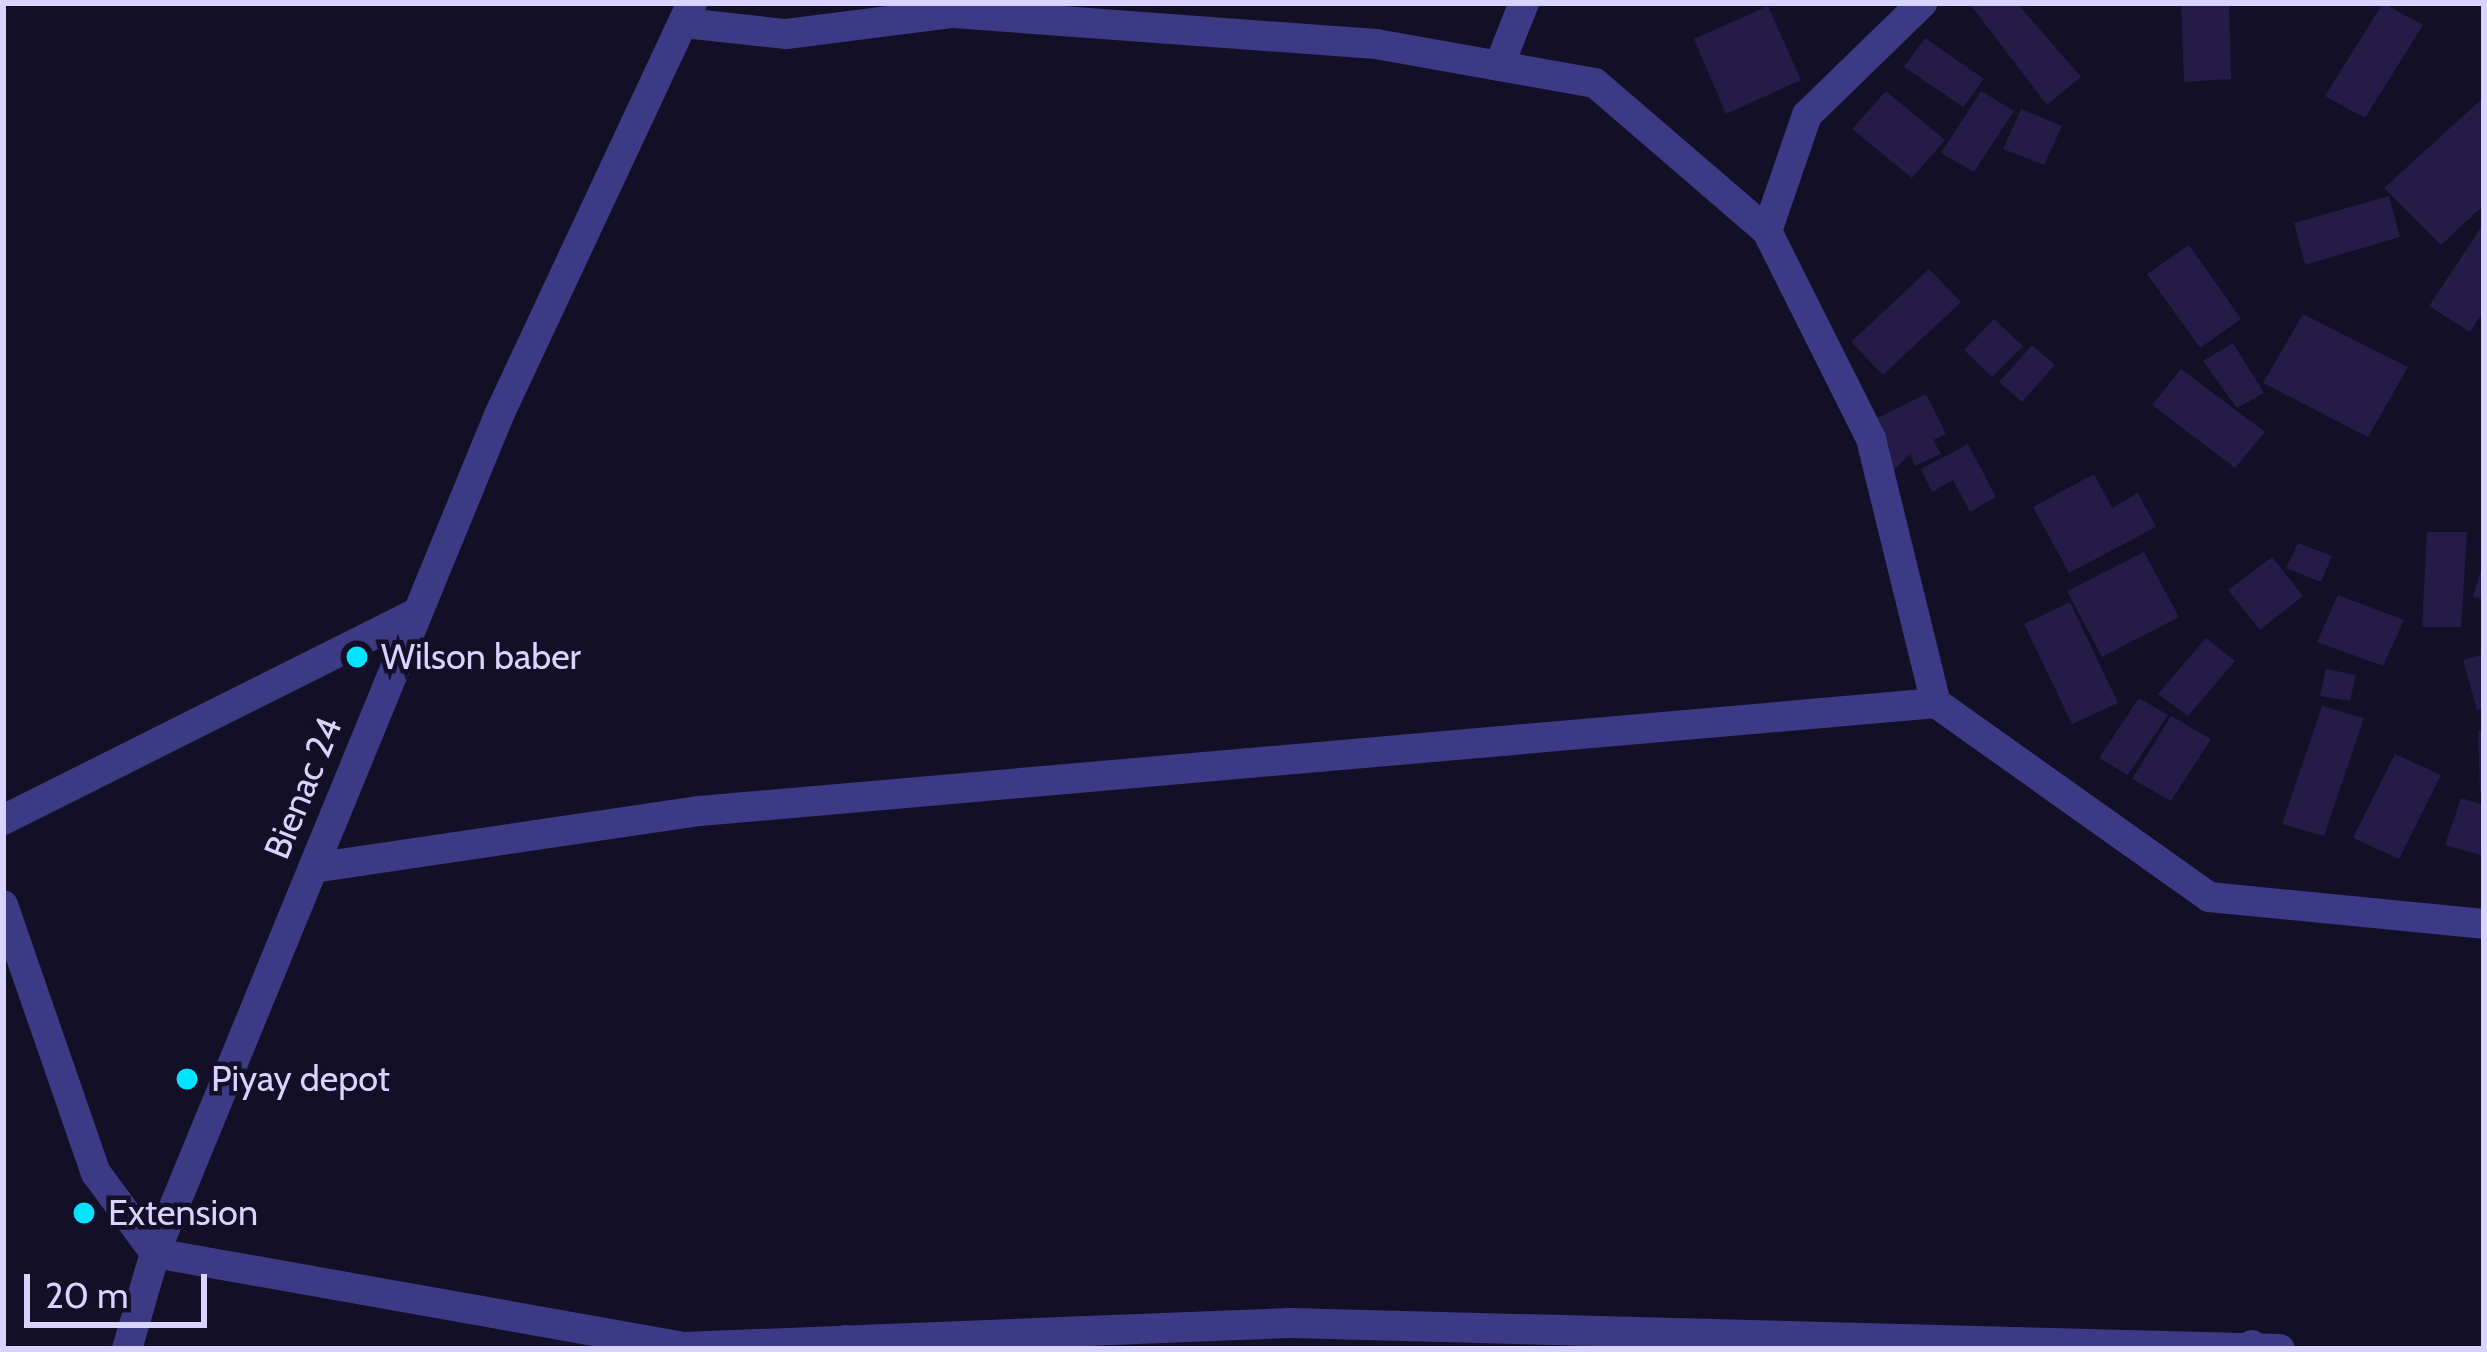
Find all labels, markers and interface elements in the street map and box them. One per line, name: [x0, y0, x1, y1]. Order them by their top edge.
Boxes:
place label: Wilson baber: [381, 635, 581, 679]
marker: Wilson baber: [344, 644, 370, 670]
street label: Bienac 24: [255, 711, 351, 865]
place label: Piyay depot: [211, 1057, 390, 1101]
marker: Piyay depot: [174, 1066, 200, 1092]
place label: Extension: [108, 1191, 258, 1235]
marker: Extension: [71, 1200, 97, 1226]
scale bar: [30, 1250, 213, 1324]
text: 20 m: [45, 1273, 129, 1317]

